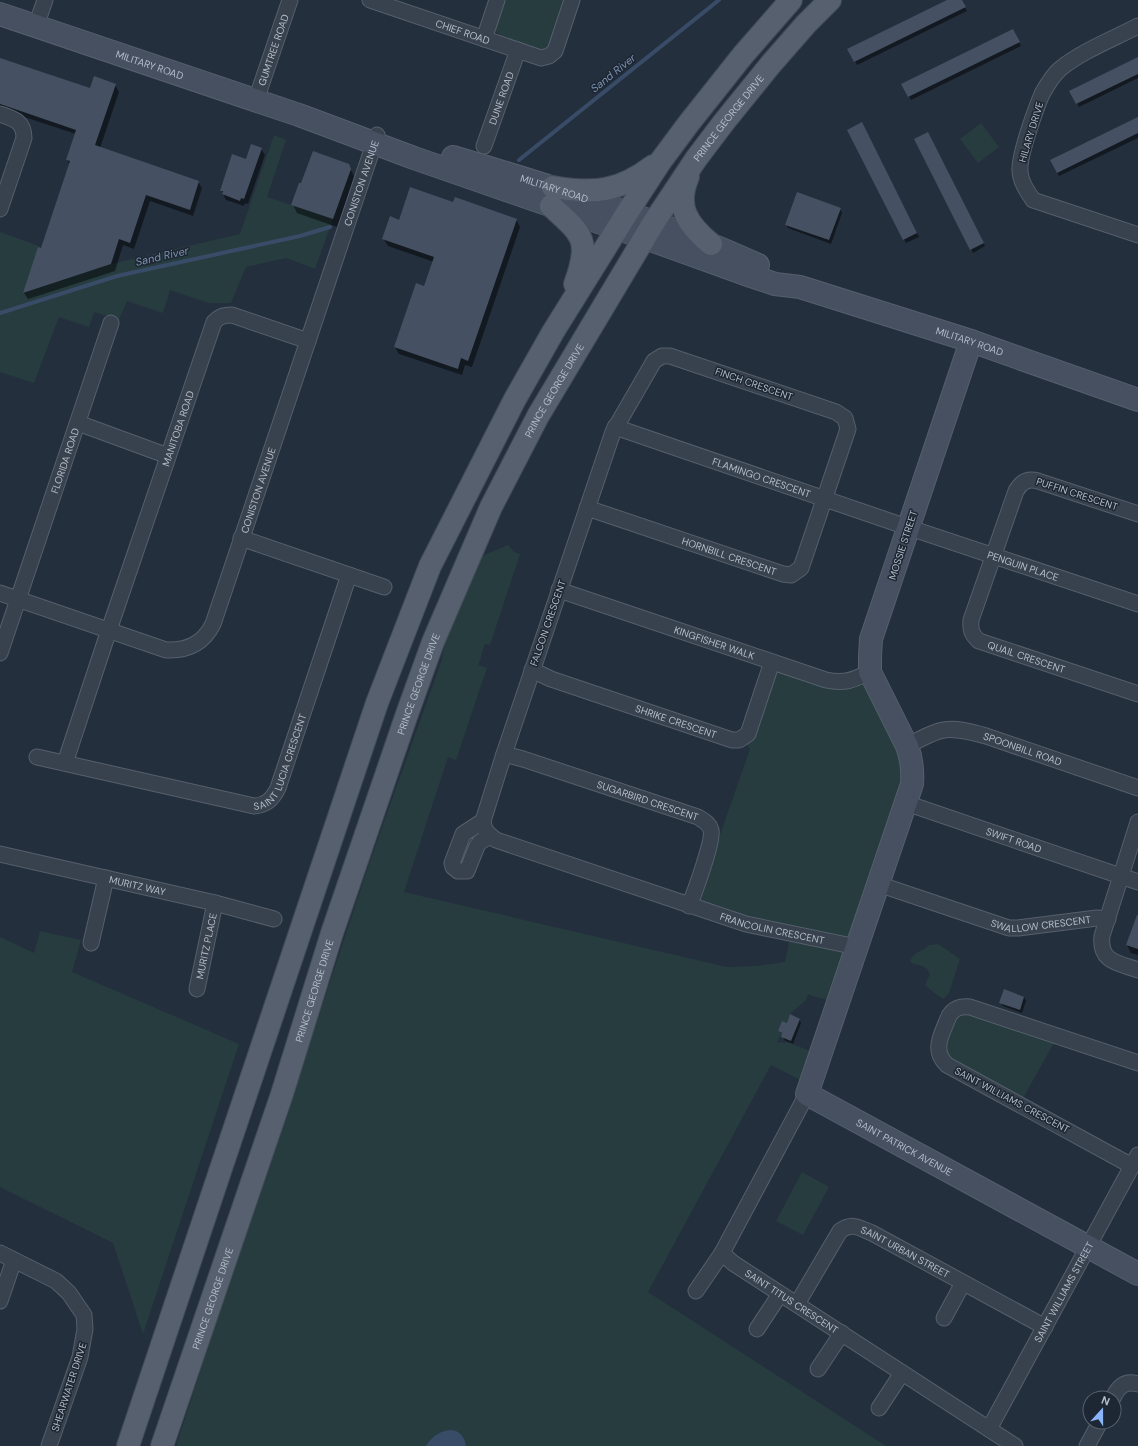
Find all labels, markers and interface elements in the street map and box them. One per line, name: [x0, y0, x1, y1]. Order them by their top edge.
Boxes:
street label: GUMTREE ROAD: [255, 12, 291, 87]
street label: CHIEF ROAD: [434, 16, 492, 47]
street label: MILITARY ROAD: [114, 47, 185, 82]
water label: Sand River: [588, 50, 639, 95]
street label: DUNE ROAD: [486, 70, 516, 126]
street label: PRINCE GEORGE DRIVE: [690, 71, 767, 164]
street label: HILARY DRIVE: [1016, 100, 1046, 164]
street label: CONISTON AVENUE: [340, 138, 381, 228]
street label: MILITARY ROAD: [519, 171, 590, 205]
water label: Sand River: [134, 243, 191, 269]
street label: MILITARY ROAD: [934, 324, 1005, 359]
street label: PRINCE GEORGE DRIVE: [522, 341, 587, 440]
street label: FINCH CRESCENT: [714, 365, 795, 403]
street label: MANITOBA ROAD: [159, 389, 197, 468]
street label: FLORIDA ROAD: [48, 426, 82, 495]
street label: CONISTON AVENUE: [237, 445, 278, 535]
street label: FLAMINGO CRESCENT: [711, 454, 813, 500]
street label: PUFFIN CRESCENT: [1035, 475, 1120, 513]
street label: MOSSIE STREET: [886, 508, 921, 581]
street label: HORNBILL CRESCENT: [680, 534, 779, 578]
street label: PENGUIN PLACE: [986, 548, 1061, 584]
street label: FALCON CRESCENT: [527, 578, 569, 668]
street label: KINGFISHER WALK: [673, 623, 756, 662]
street label: PRINCE GEORGE DRIVE: [394, 631, 443, 736]
street label: QUAIL CRESCENT: [986, 638, 1067, 676]
street label: SHRIKE CRESCENT: [634, 701, 719, 741]
street label: SAINT LUCIA CRESCENT: [253, 712, 309, 813]
street label: SPOONBILL ROAD: [982, 729, 1064, 768]
street label: SUGARBIRD CRESCENT: [595, 777, 701, 823]
street label: SWIFT ROAD: [984, 824, 1044, 855]
street label: MURITZ WAY: [108, 873, 167, 898]
street label: FRANCOLIN CRESCENT: [718, 909, 826, 947]
street label: MURITZ PLACE: [193, 911, 219, 980]
street label: SWALLOW CRESCENT: [989, 912, 1092, 935]
street label: PRINCE GEORGE DRIVE: [292, 937, 336, 1044]
street label: SAINT WILLIAMS CRESCENT: [952, 1064, 1072, 1136]
street label: SAINT PATRICK AVENUE: [854, 1116, 955, 1179]
street label: SAINT URBAN STREET: [859, 1223, 952, 1281]
street label: SAINT WILLIAMS STREET: [1031, 1239, 1096, 1345]
street label: PRINCE GEORGE DRIVE: [189, 1245, 236, 1351]
street label: SAINT TITUS CRESCENT: [743, 1266, 841, 1336]
street label: SHEARWATER DRIVE: [48, 1341, 90, 1433]
north arrow: [1082, 1390, 1122, 1430]
text: N: [1099, 1393, 1112, 1409]

